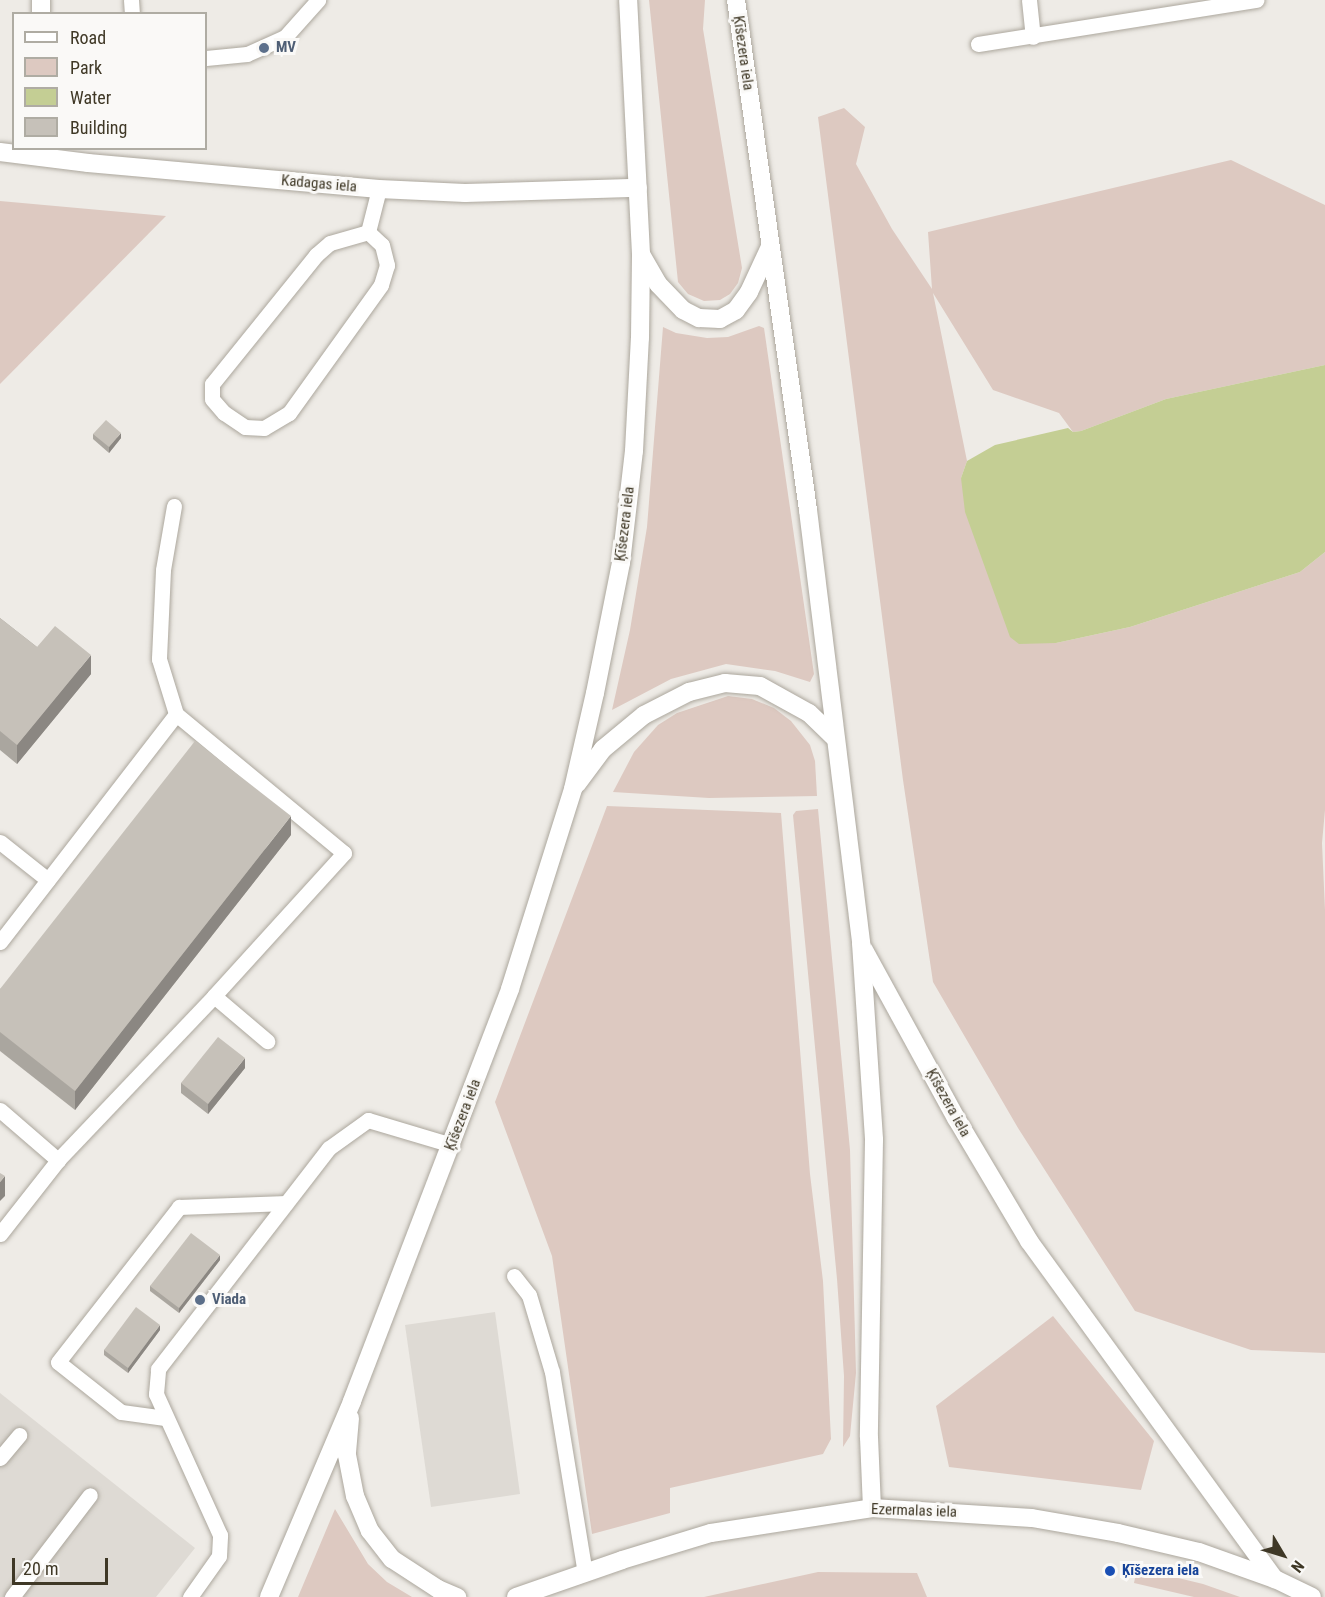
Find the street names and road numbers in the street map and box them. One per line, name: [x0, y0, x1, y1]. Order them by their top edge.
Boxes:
street label: Ķīšezera iela: [729, 15, 757, 91]
street label: Kadagas iela: [280, 172, 358, 196]
street label: Ķīšezera iela: [611, 486, 639, 562]
street label: Ķīšezera iela: [922, 1066, 974, 1140]
street label: Ķīšezera iela: [441, 1077, 485, 1153]
street label: Ezermalas iela: [871, 1501, 957, 1521]

